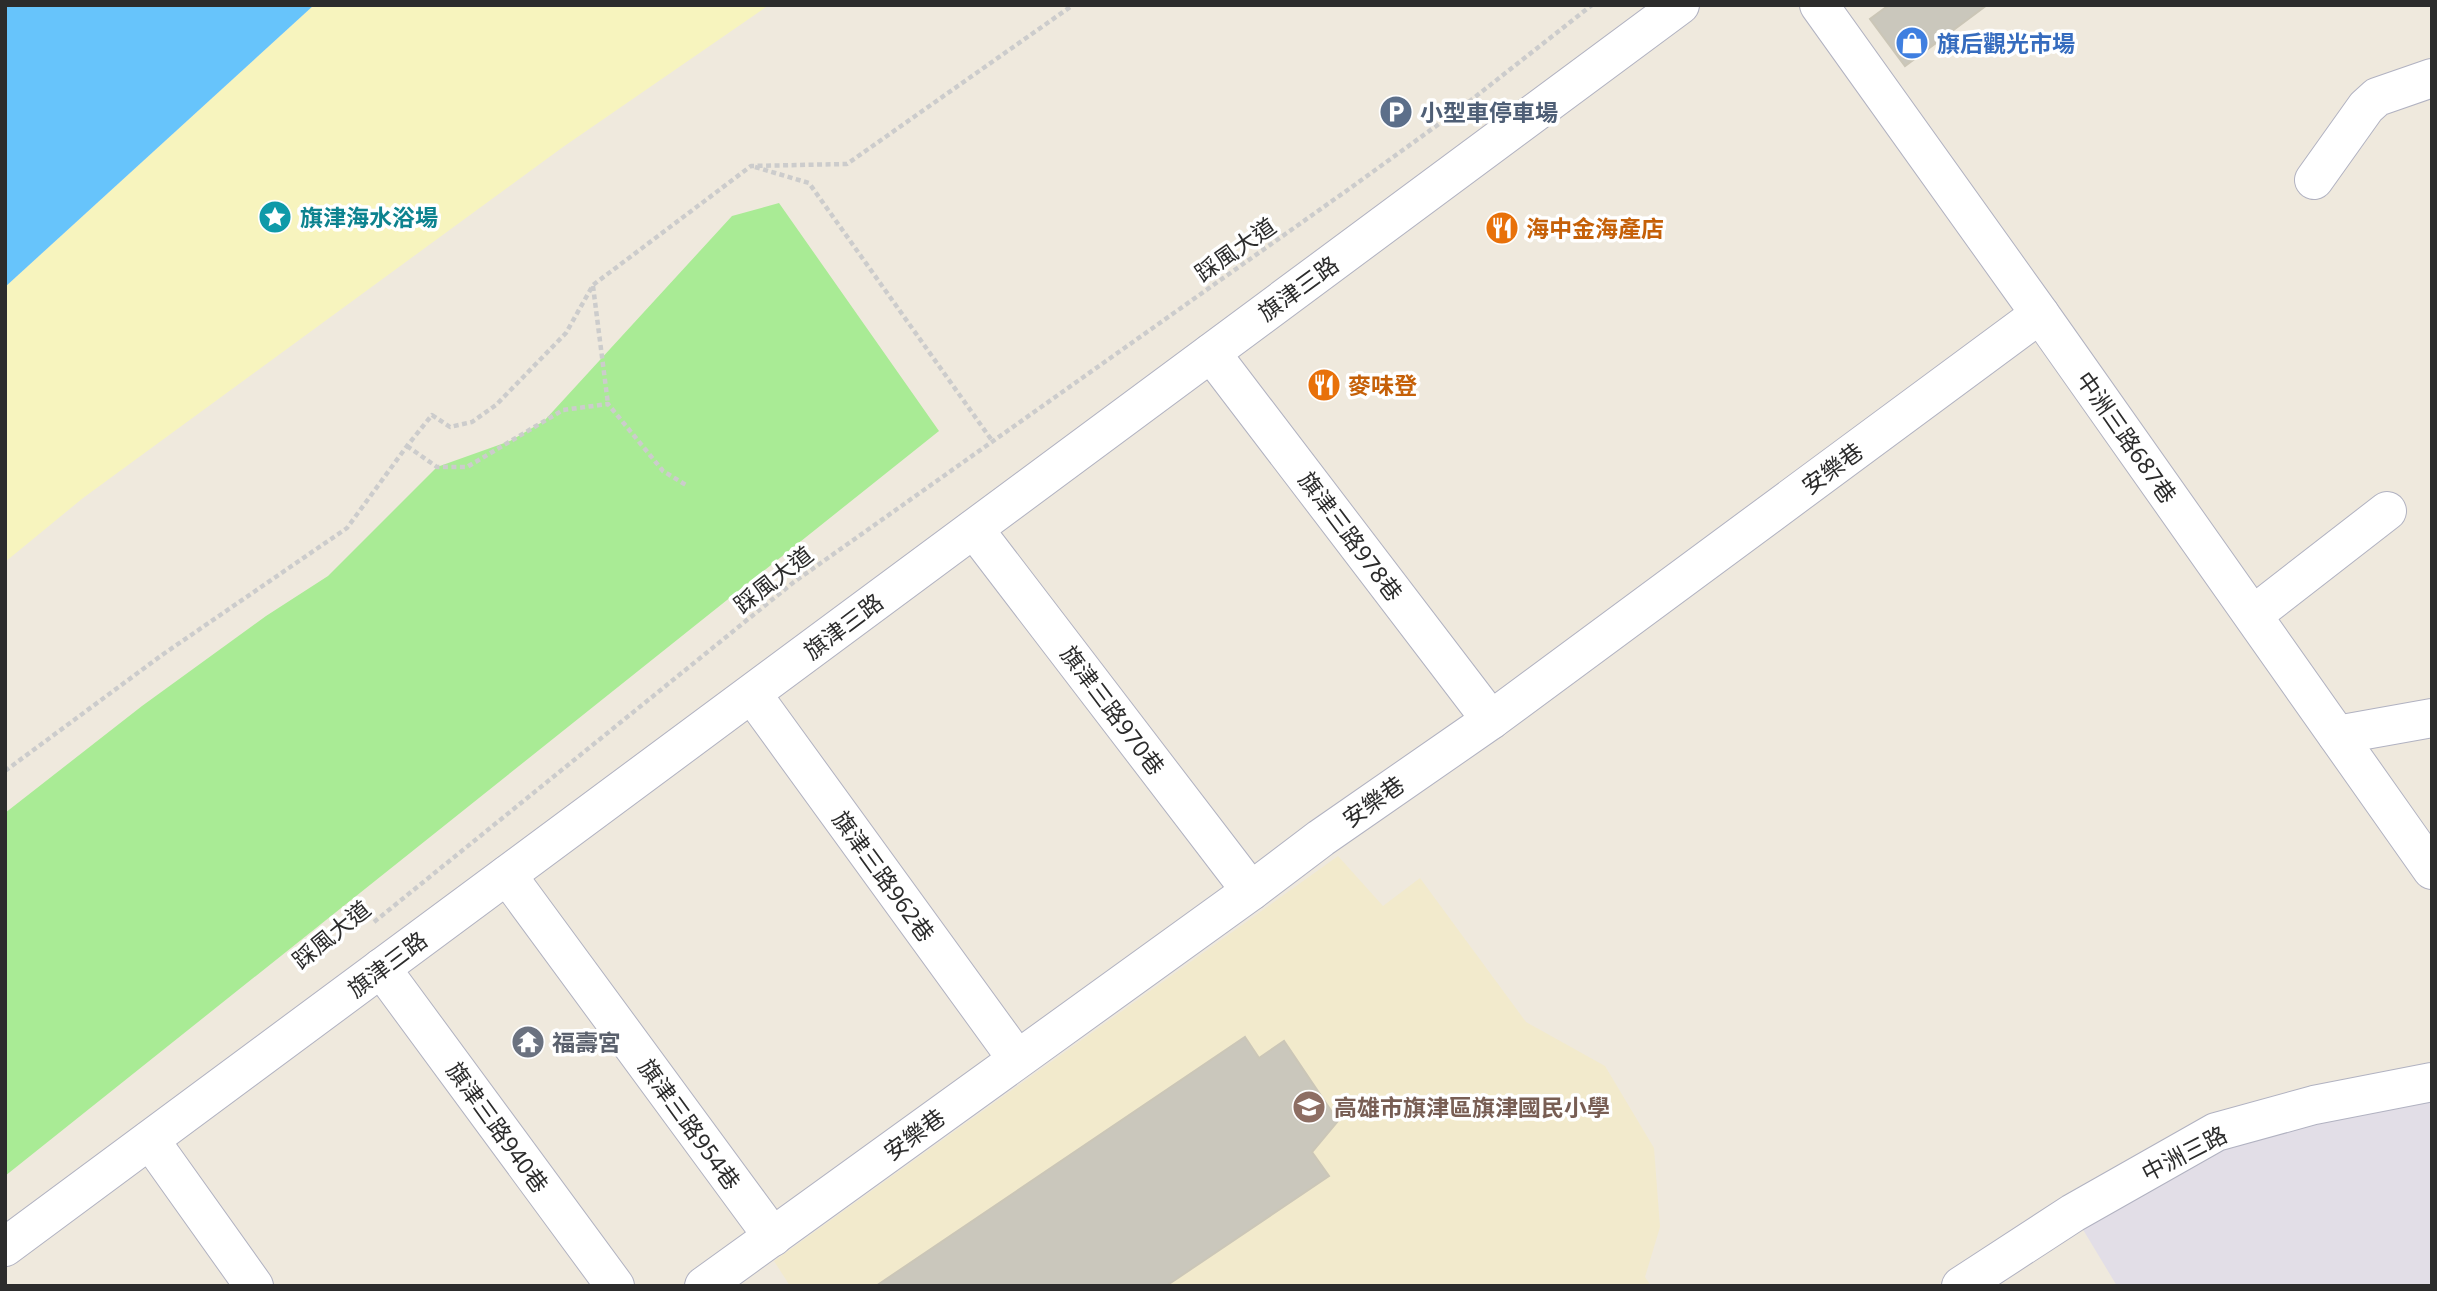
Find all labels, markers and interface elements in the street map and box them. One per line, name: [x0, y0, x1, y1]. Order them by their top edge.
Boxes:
shop icon: 旗后觀光市場: [1893, 24, 1931, 62]
place label: 旗后觀光市場: [1937, 27, 2075, 59]
parking icon: 小型車停車場: [1377, 93, 1415, 131]
place label: 小型車停車場: [1420, 96, 1558, 128]
place icon: 旗津海水浴場: [256, 198, 294, 236]
place label: 旗津海水浴場: [300, 201, 438, 233]
restaurant icon: 海中金海產店: [1483, 209, 1521, 247]
street label: 踩風大道: [1188, 210, 1282, 288]
place label: 海中金海產店: [1526, 212, 1664, 244]
street label: 旗津三路: [1251, 248, 1345, 328]
street label: 中洲三路687巷: [2070, 365, 2184, 509]
restaurant icon: 麥味登: [1305, 366, 1343, 404]
place label: 麥味登: [1348, 369, 1417, 401]
street label: 安樂巷: [1795, 435, 1869, 501]
street label: 旗津三路978巷: [1292, 465, 1410, 607]
street label: 踩風大道: [727, 538, 819, 620]
street label: 旗津三路: [797, 586, 889, 666]
street label: 旗津三路970巷: [1054, 639, 1172, 781]
street label: 安樂巷: [1336, 768, 1410, 834]
street label: 旗津三路962巷: [826, 804, 942, 948]
street label: 踩風大道: [285, 893, 377, 975]
street label: 旗津三路: [341, 924, 433, 1004]
temple icon: 福壽宮: [509, 1023, 547, 1061]
place label: 福壽宮: [552, 1026, 621, 1058]
street label: 旗津三路954巷: [632, 1052, 748, 1196]
street label: 旗津三路940巷: [440, 1055, 556, 1199]
school or university icon: 高雄市旗津區旗津國民小學: [1290, 1088, 1328, 1126]
place label: 高雄市旗津區旗津國民小學: [1334, 1091, 1610, 1123]
street label: 安樂巷: [877, 1101, 951, 1167]
street label: 中洲三路: [2136, 1118, 2232, 1188]

